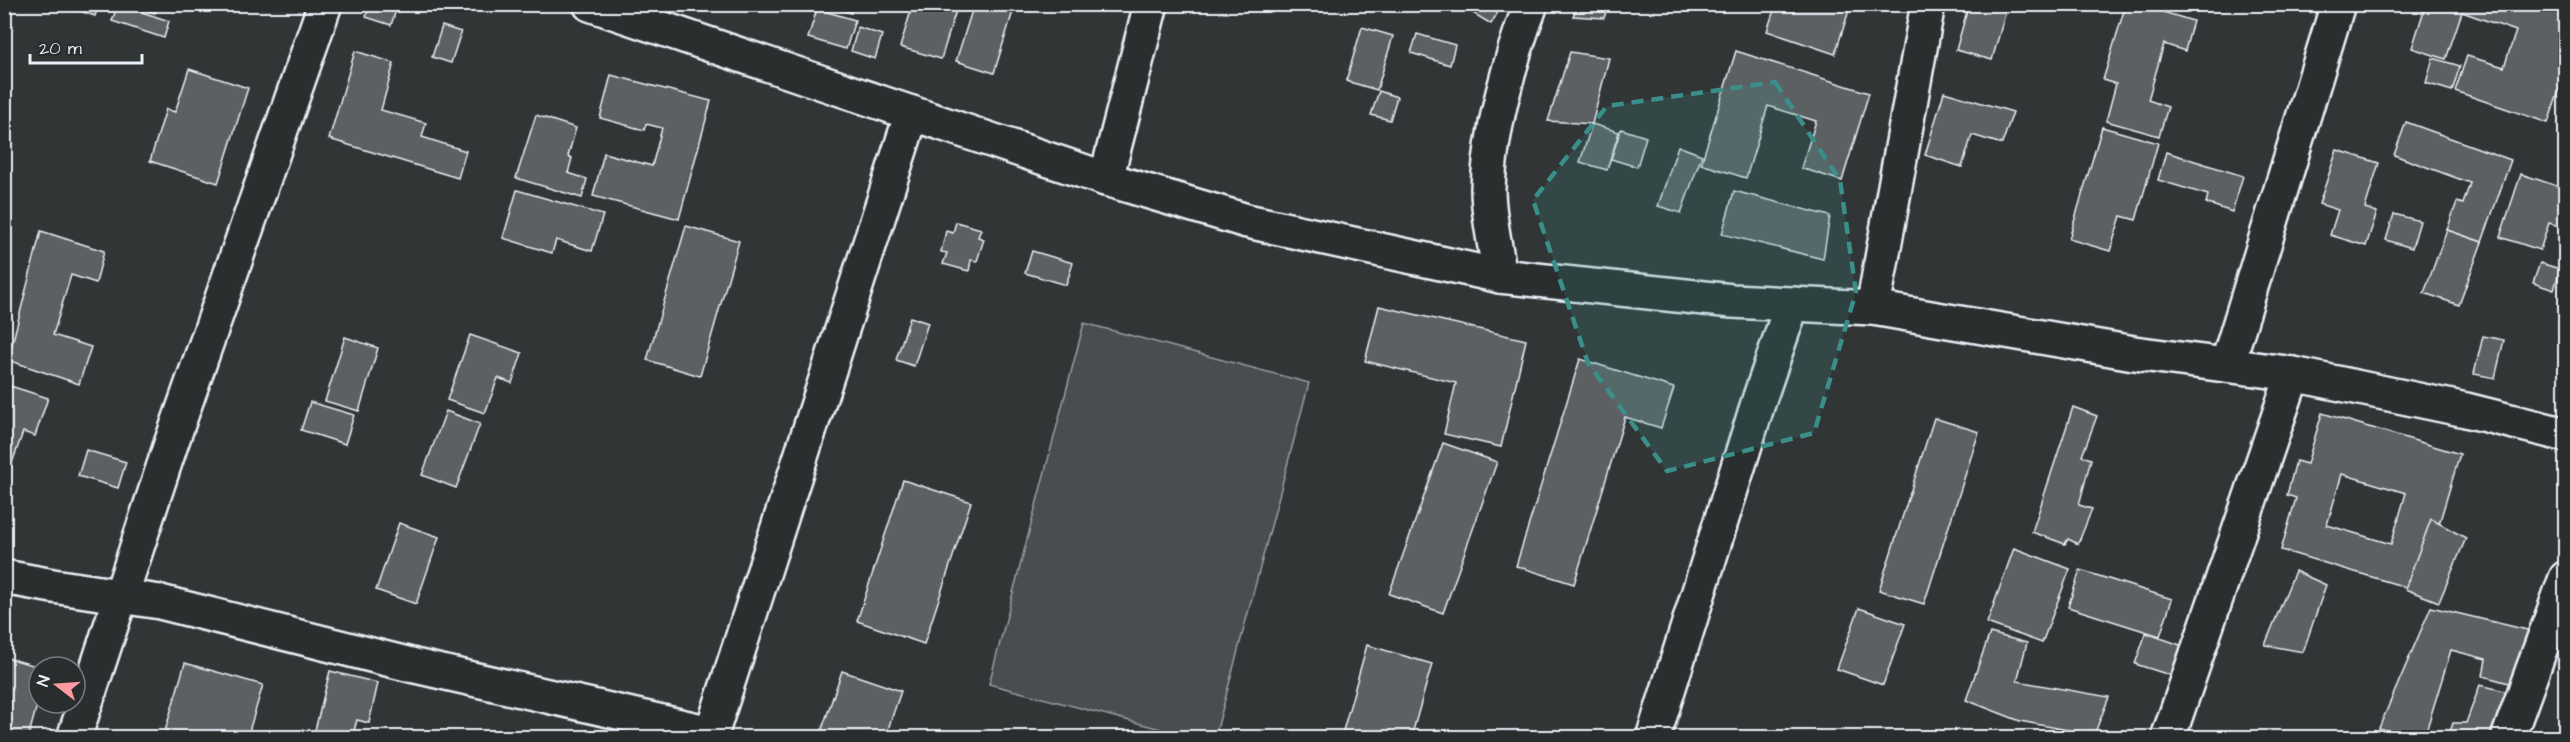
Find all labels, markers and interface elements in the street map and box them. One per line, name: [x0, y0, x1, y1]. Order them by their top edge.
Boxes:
scale bar: [30, 27, 142, 65]
text: 20 m: [39, 36, 82, 61]
north arrow: [27, 655, 87, 715]
text: N: [32, 673, 56, 689]

